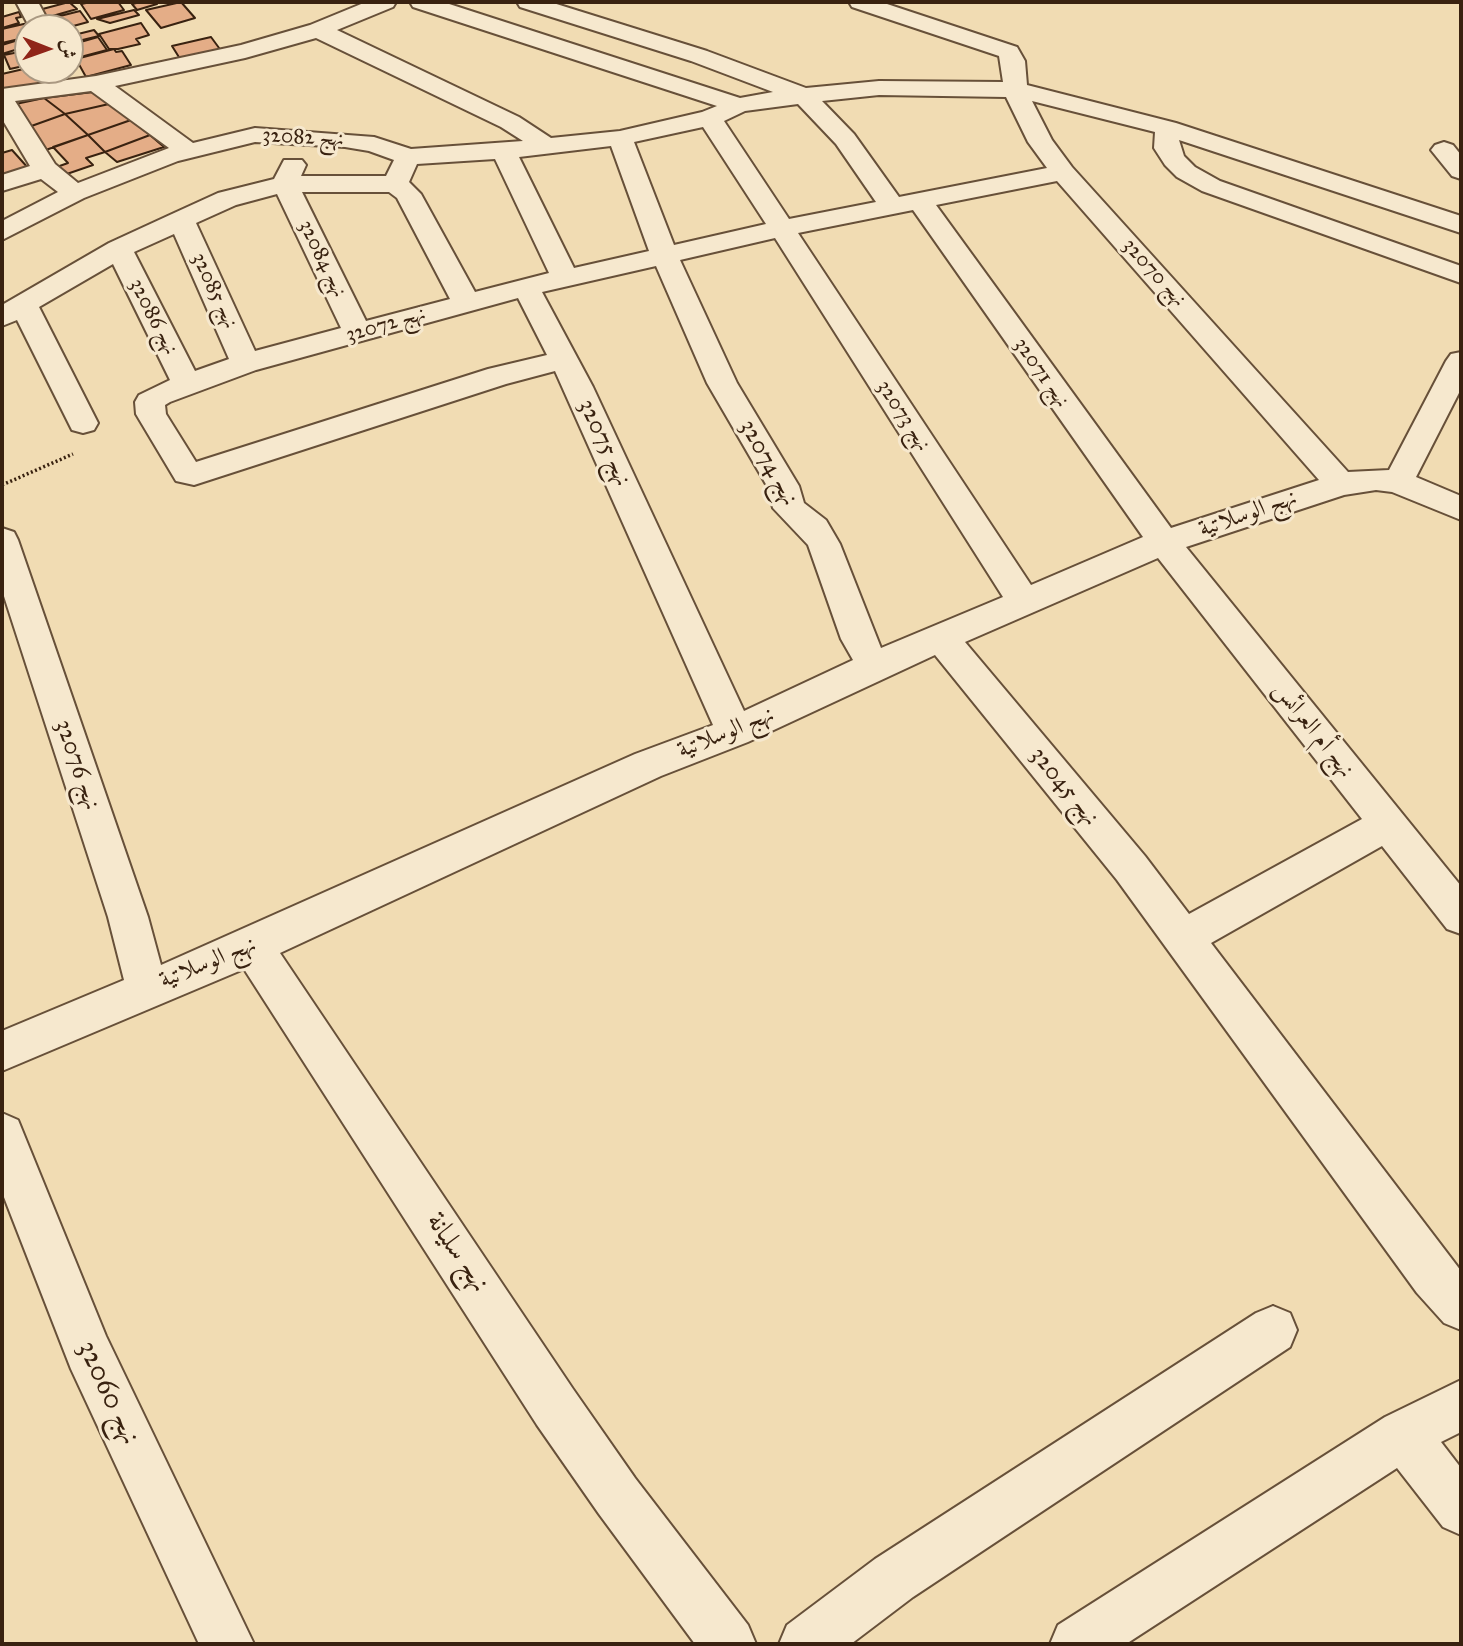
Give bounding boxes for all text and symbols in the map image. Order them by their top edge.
north arrow [14,14,84,84]
text: ش [57,40,80,59]
street label: نهج 32082 [262,123,344,153]
street label: نهج 32084 [292,216,352,302]
street label: نهج 32070 [1117,234,1191,312]
street label: نهج 32085 [185,249,243,333]
street label: نهج 32086 [123,275,183,359]
street label: نهج 32072 [343,302,429,348]
street label: نهج 32071 [1008,333,1074,413]
street label: نهج 32073 [871,376,935,456]
street label: نهج 32075 [571,395,637,491]
street label: نهج 32074 [733,415,803,511]
street label: نهج الوسلاتية [1195,484,1301,544]
street label: نهج أم العرائس [1266,676,1360,784]
street label: نهج الوسلاتية [673,701,779,765]
street label: نهج 32076 [48,716,106,814]
street label: نهج 32045 [1023,742,1105,832]
street label: نهج الوسلاتية [155,931,261,995]
street label: نهج سليانة [418,1207,496,1299]
street label: نهج 32060 [69,1336,147,1450]

